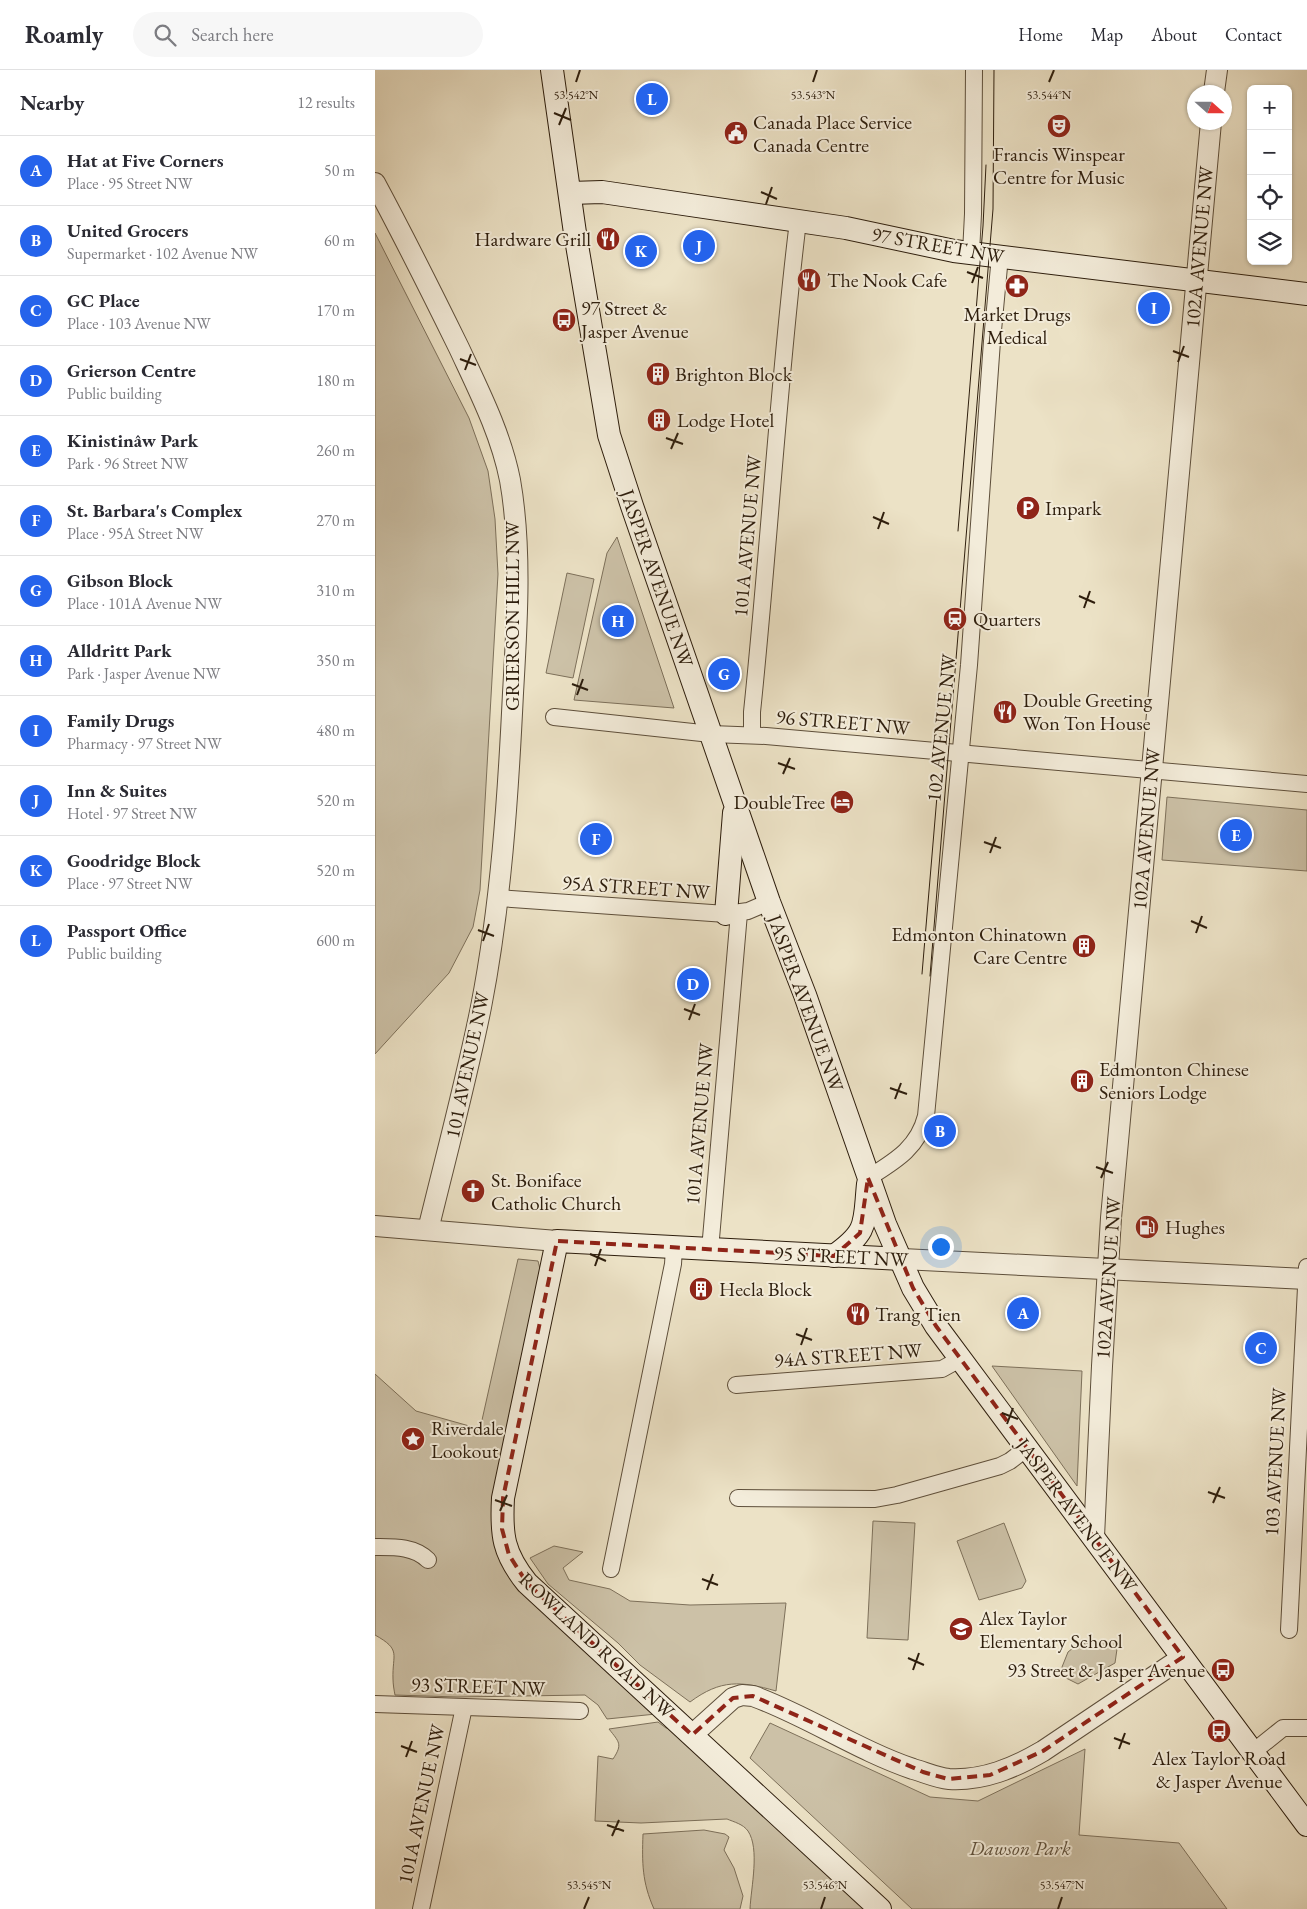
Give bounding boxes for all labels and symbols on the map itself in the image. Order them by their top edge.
pin: L [636,80,668,118]
north arrow [1187,85,1232,130]
text: 53.542°N [554,87,599,103]
text: 53.543°N [791,87,836,103]
text: 53.544°N [1027,87,1072,103]
place label: Canada Place Service Canada Centre [753,109,912,158]
theatre icon: Francis Winspear Centre for Music [1046,113,1072,139]
public building icon: Canada Place Service Canada Centre [723,120,749,146]
place label: Francis Winspear Centre for Music [993,141,1125,190]
street label: 102A AVENUE NW [1179,164,1219,329]
street label: 97 STREET NW [870,221,1007,270]
place label: Hardware Grill [474,226,591,252]
restaurant icon: Hardware Grill [595,226,621,252]
pin: J [683,227,715,265]
pin: K [625,232,657,270]
restaurant icon: The Nook Cafe [796,267,822,293]
place label: The Nook Cafe [827,267,947,293]
pharmacy icon: Market Drugs Medical [1004,273,1030,299]
pin: I [1138,289,1170,327]
place label: 97 Street & Jasper Avenue [579,295,689,344]
place label: Market Drugs Medical [963,301,1071,350]
bus stop icon: 97 Street & Jasper Avenue [551,307,577,333]
building icon: Brighton Block [645,361,671,387]
place label: Brighton Block [675,361,793,387]
building icon: Lodge Hotel [646,407,672,433]
place label: Lodge Hotel [677,407,774,433]
street label: 101A AVENUE NW [727,453,767,618]
street label: JASPER AVENUE NW [614,484,700,671]
parking icon: Impark [1015,495,1041,521]
place label: Impark [1045,495,1102,521]
street label: GRIERSON HILL NW [499,520,525,711]
pin: H [602,602,634,640]
station icon: Quarters [942,606,968,632]
place label: Quarters [973,606,1041,632]
street label: 102 AVENUE NW [920,652,962,803]
pin: G [708,655,740,693]
place label: Double Greeting Won Ton House [1023,687,1153,736]
restaurant icon: Double Greeting Won Ton House [992,699,1018,725]
street label: 96 STREET NW [775,703,912,741]
street label: 102A AVENUE NW [1126,746,1166,911]
place label: DoubleTree [733,789,825,815]
hotel icon: DoubleTree [829,789,855,815]
pin: E [1220,816,1252,854]
pin: F [580,820,612,858]
street label: 95A STREET NW [561,869,711,905]
street label: JASPER AVENUE NW [761,909,850,1096]
place label: Edmonton Chinatown Care Centre [891,921,1067,970]
building icon: Edmonton Chinatown Care Centre [1071,933,1097,959]
pin: D [677,965,709,1003]
street label: 101 AVENUE NW [439,989,495,1140]
street label: 101A AVENUE NW [679,1041,719,1206]
place label: Edmonton Chinese Seniors Lodge [1099,1056,1249,1105]
building icon: Edmonton Chinese Seniors Lodge [1069,1068,1095,1094]
pin: B [924,1112,956,1150]
place label: St. Boniface Catholic Church [491,1167,621,1216]
church icon: St. Boniface Catholic Church [460,1178,486,1204]
street label: 102A AVENUE NW [1089,1195,1127,1360]
fuel station icon: Hughes [1134,1214,1160,1240]
place label: Hughes [1165,1214,1225,1240]
your location [928,1234,954,1260]
street label: 95 STREET NW [773,1240,909,1273]
building icon: Hecla Block [688,1276,714,1302]
place label: Hecla Block [719,1276,812,1302]
pin: A [1007,1294,1039,1332]
restaurant icon: Trang Tien [845,1301,871,1327]
place label: Trang Tien [875,1301,961,1327]
pin: C [1245,1329,1277,1367]
street label: 94A STREET NW [773,1337,923,1373]
street label: 103 AVENUE NW [1258,1386,1292,1537]
place label: Riverdale Lookout [431,1415,504,1464]
place icon: Riverdale Lookout [400,1426,426,1452]
street label: JASPER AVENUE NW [1009,1431,1144,1598]
street label: ROWLAND ROAD NW [514,1566,681,1724]
place label: Alex Taylor Elementary School [978,1605,1123,1654]
school or university icon: Alex Taylor Elementary School [948,1616,974,1642]
place label: 93 Street & Jasper Avenue [1007,1657,1205,1683]
bus stop icon: 93 Street & Jasper Avenue [1210,1657,1236,1683]
street label: 93 STREET NW [410,1671,546,1701]
bus stop icon: Alex Taylor Road & Jasper Avenue [1206,1718,1232,1744]
street label: 101A AVENUE NW [391,1721,451,1886]
place label: Alex Taylor Road & Jasper Avenue [1151,1745,1287,1794]
park label: Dawson Park [968,1835,1071,1861]
text: 53.545°N [567,1877,612,1893]
text: 53.546°N [803,1877,848,1893]
text: 53.547°N [1040,1877,1085,1893]

